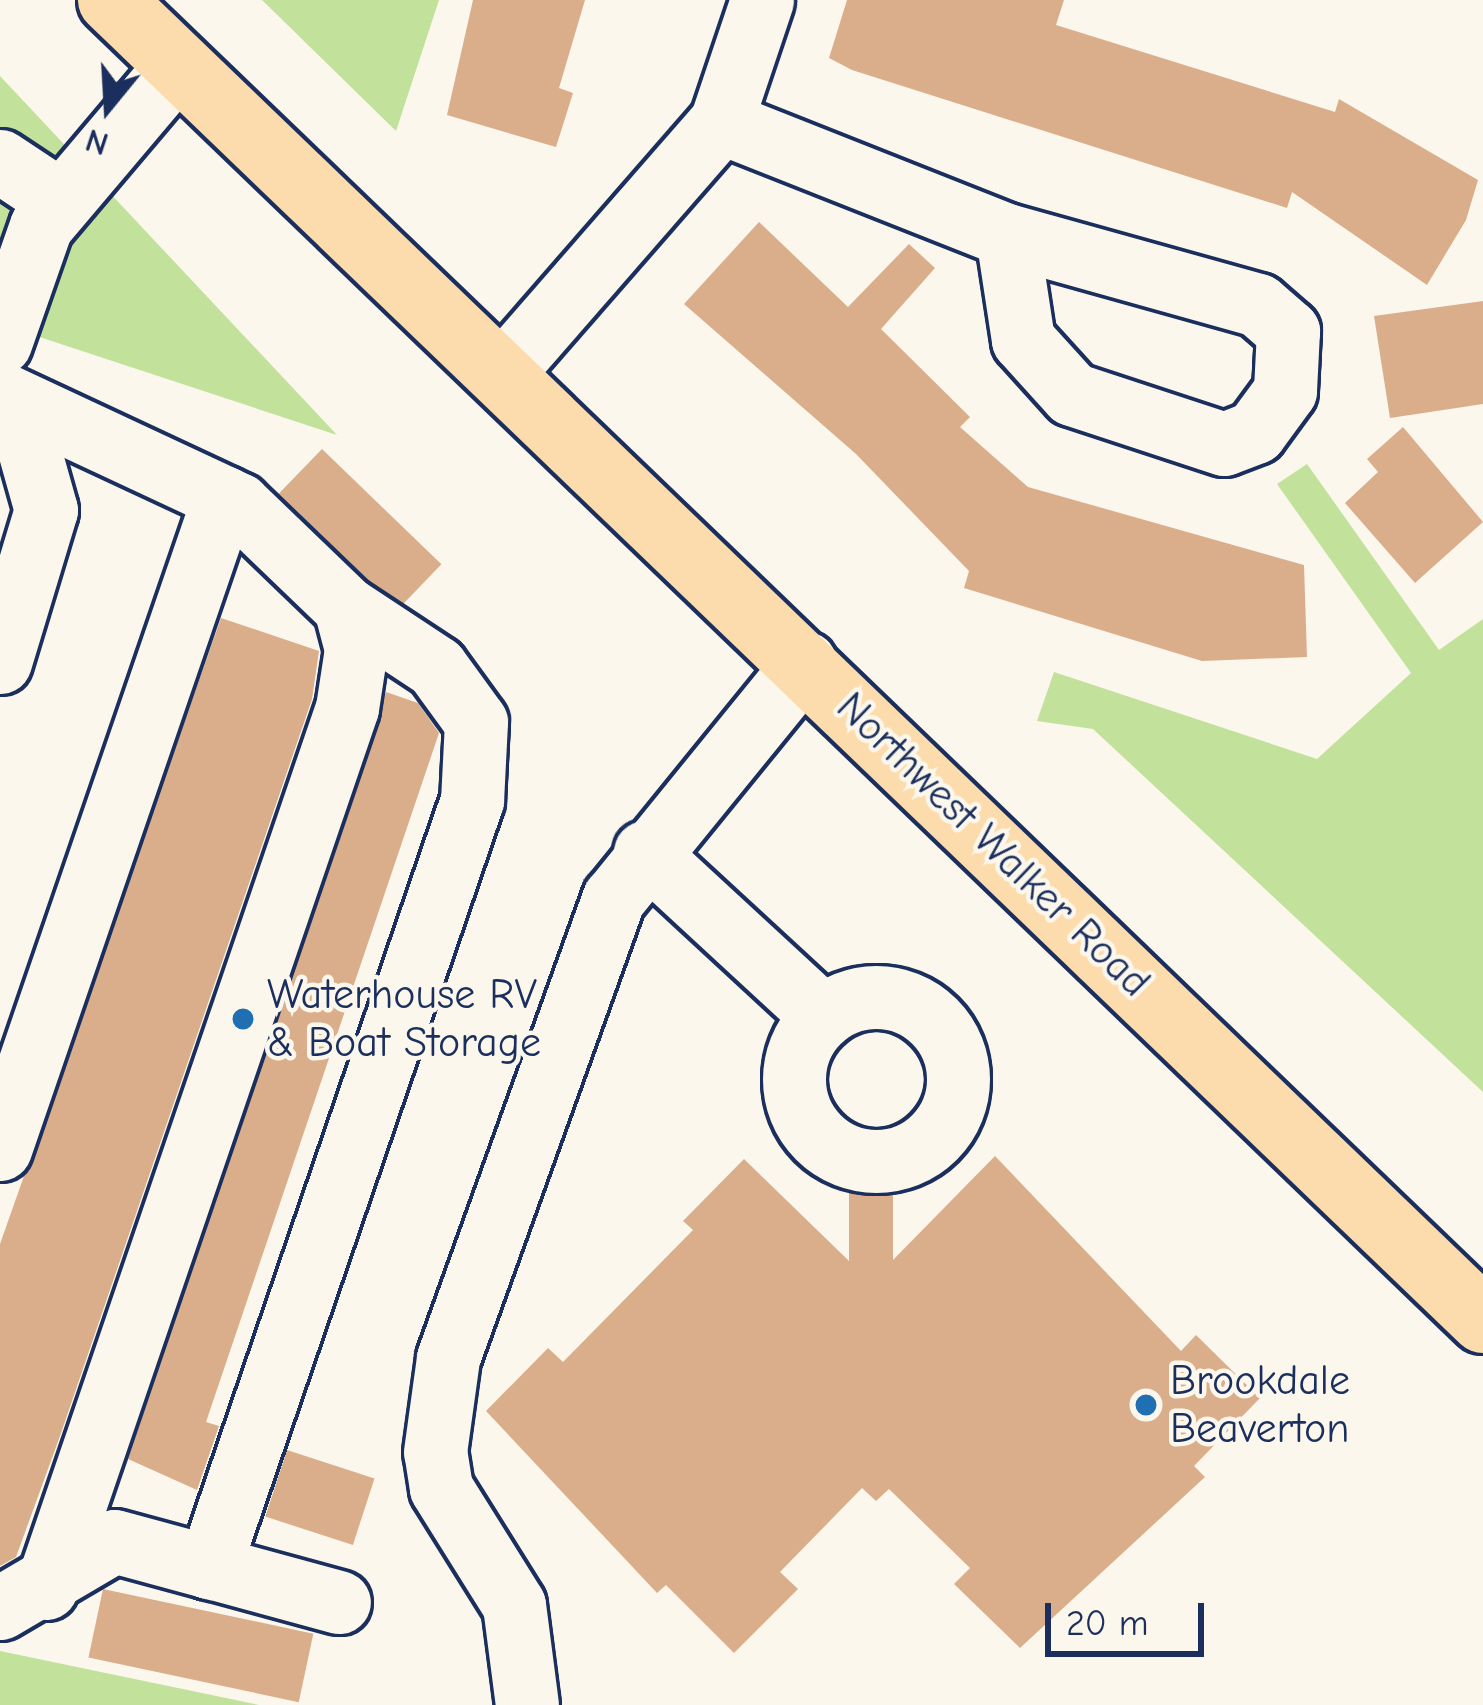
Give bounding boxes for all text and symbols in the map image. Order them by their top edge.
north arrow [48,48,168,168]
text: N [81,121,113,164]
street label: Northwest Walker Road [826,682,1160,1008]
place label: Waterhouse RV & Boat Storage [267,970,541,1068]
marker: Waterhouse RV & Boat Storage [230,1006,256,1032]
place label: Brookdale Beaverton [1170,1356,1350,1454]
marker: Brookdale Beaverton [1133,1392,1159,1418]
scale bar [1051,1579,1210,1653]
text: 20 m [1066,1603,1149,1644]

